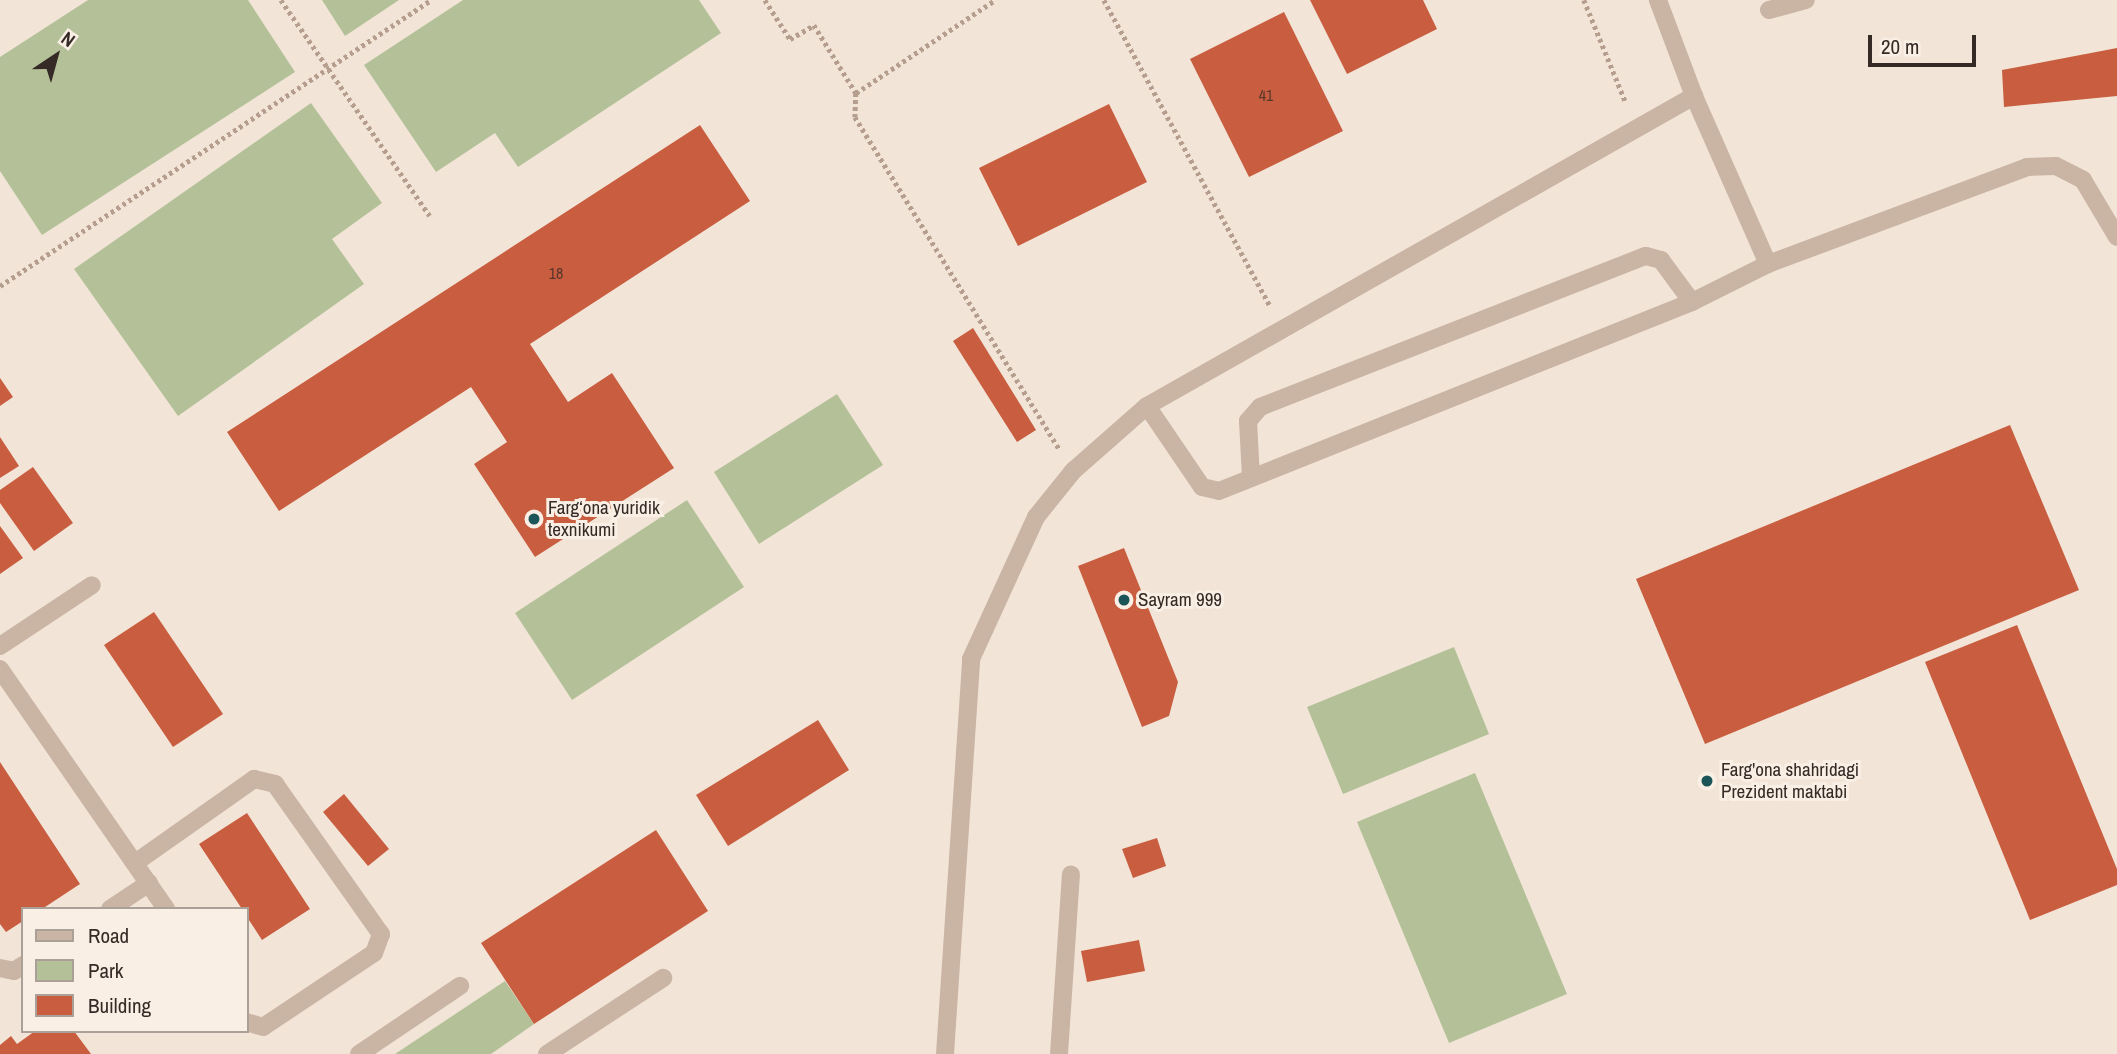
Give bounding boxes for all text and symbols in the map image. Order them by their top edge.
north arrow [21,21,91,91]
scale bar [1872,21,1980,65]
text: N [56,25,81,53]
text: 20 m [1881,32,1919,61]
house number: 41 [1259,85,1273,105]
house number: 18 [549,263,563,283]
place label: Farg‘ona yuridik texnikumi [548,497,660,541]
marker: Farg‘ona yuridik texnikumi [526,511,542,527]
place label: Sayram 999 [1138,589,1222,611]
marker: Sayram 999 [1116,592,1132,608]
place label: Farg'ona shahridagi Prezident maktabi [1721,759,1859,803]
marker: Farg'ona shahridagi Prezident maktabi [1699,773,1715,789]
legend [21,907,248,1033]
text: Road [88,921,129,950]
text: Park [88,956,123,985]
text: Building [88,991,151,1020]

